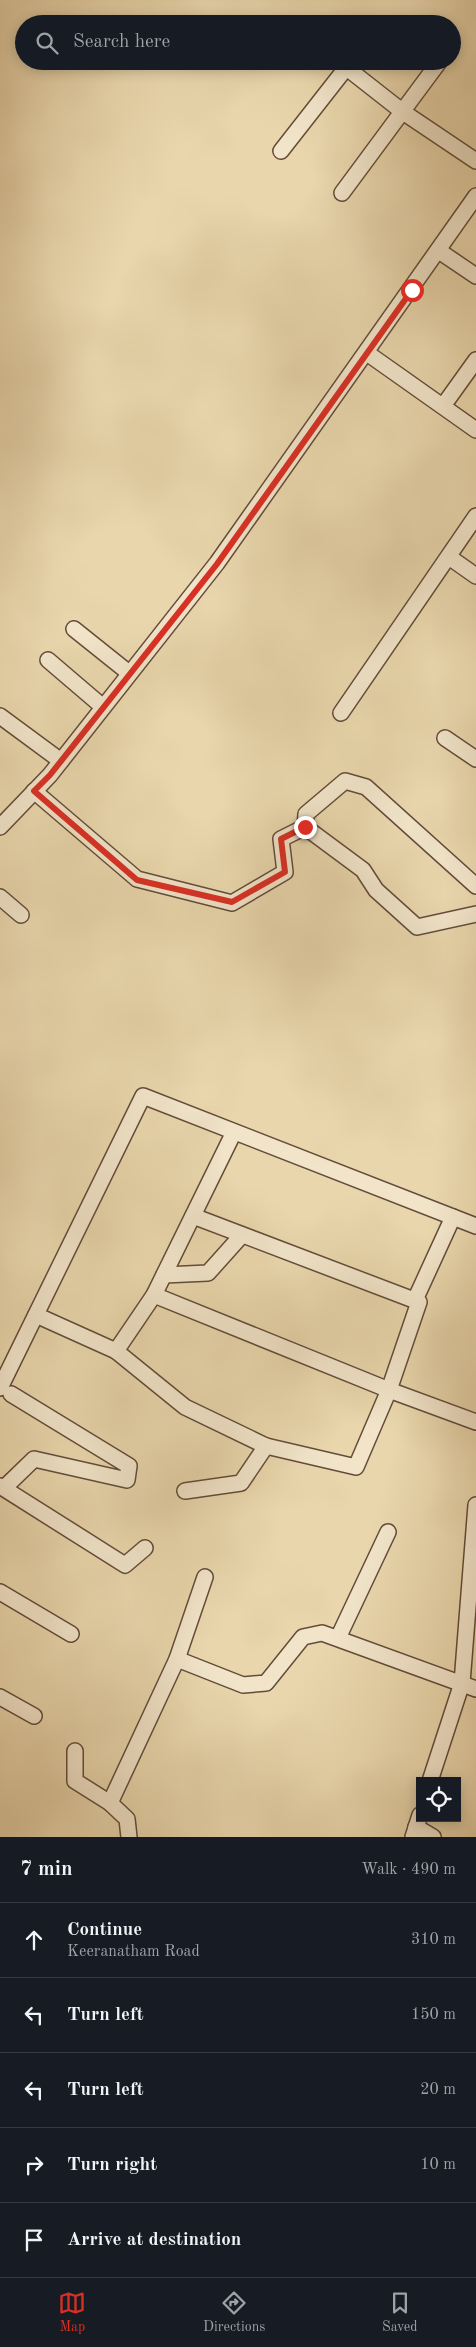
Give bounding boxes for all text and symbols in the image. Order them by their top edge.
search box [15,15,461,70]
icon: search [33,29,61,57]
text: Search here [73,33,170,52]
route start [401,279,424,302]
route end [294,816,317,839]
map controls [416,1777,461,1822]
button: locate [416,1777,461,1822]
text: 7 min [20,1859,73,1880]
text: Walk · 490 m [361,1862,456,1878]
text: Continue [67,1921,142,1940]
icon: ahead [20,1926,48,1954]
text: 310 m [411,1932,456,1948]
text: Keeranatham Road [67,1944,200,1960]
icon: left [20,2001,48,2029]
text: Turn left [67,2006,144,2025]
text: 150 m [411,2007,456,2023]
icon: left [20,2076,48,2104]
text: Turn left [67,2081,144,2100]
text: 20 m [420,2082,456,2098]
icon: right [20,2151,48,2179]
text: Turn right [67,2156,157,2175]
text: 10 m [420,2157,456,2173]
icon: arrive [20,2226,48,2254]
text: Arrive at destination [67,2231,241,2250]
tab: Map [58,2289,86,2336]
tab: Directions [203,2289,265,2336]
tab: Saved [382,2289,418,2336]

